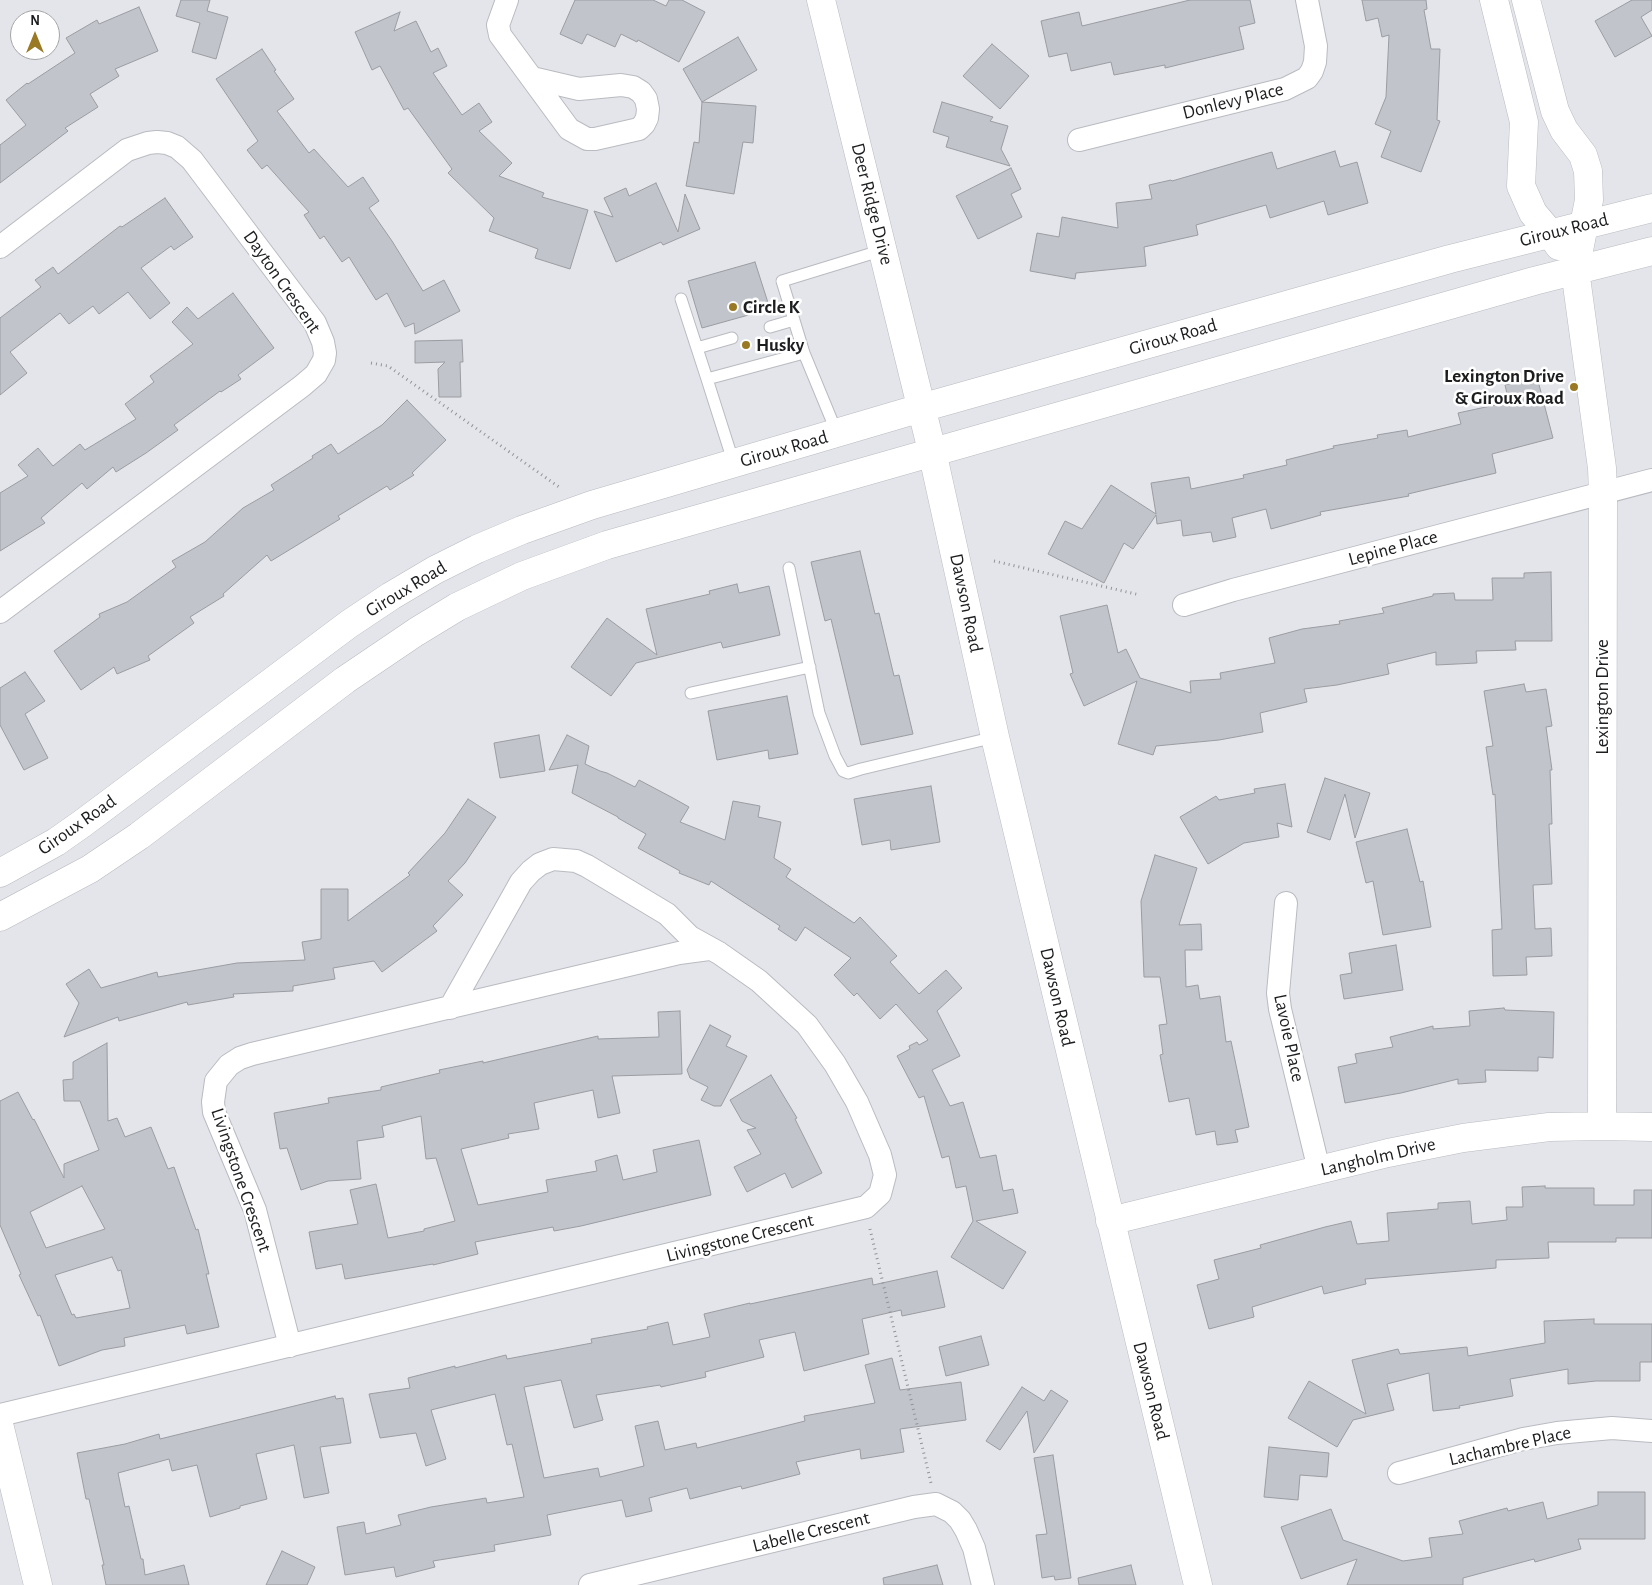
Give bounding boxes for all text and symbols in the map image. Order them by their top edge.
north arrow [10,10,60,60]
text: N [30,14,40,28]
street label: Donlevy Place [1180,77,1286,125]
street label: Deer Ridge Drive [846,141,898,267]
street label: Giroux Road [1517,208,1611,252]
street label: Dayton Crescent [238,226,326,338]
place label: Circle K [743,296,800,318]
marker: Circle K [727,301,739,313]
street label: Giroux Road [1126,314,1220,360]
place label: Husky [756,334,804,356]
marker: Husky [740,339,752,351]
place label: Lexington Drive & Giroux Road [1444,365,1564,409]
marker: Lexington Drive & Giroux Road [1568,381,1580,393]
street label: Giroux Road [737,426,831,472]
street label: Lepine Place [1346,525,1440,571]
street label: Dawson Road [944,551,988,655]
street label: Giroux Road [361,556,451,622]
street label: Lexington Drive [1591,639,1613,755]
street label: Giroux Road [33,790,121,860]
street label: Dawson Road [1035,945,1079,1049]
street label: Lavoie Place [1269,992,1309,1084]
street label: Livingstone Crescent [206,1105,276,1255]
street label: Langholm Drive [1318,1133,1438,1181]
street label: Livingstone Crescent [664,1209,816,1267]
street label: Dawson Road [1128,1339,1174,1443]
street label: Lachambre Place [1447,1421,1573,1471]
street label: Labelle Crescent [750,1506,872,1558]

